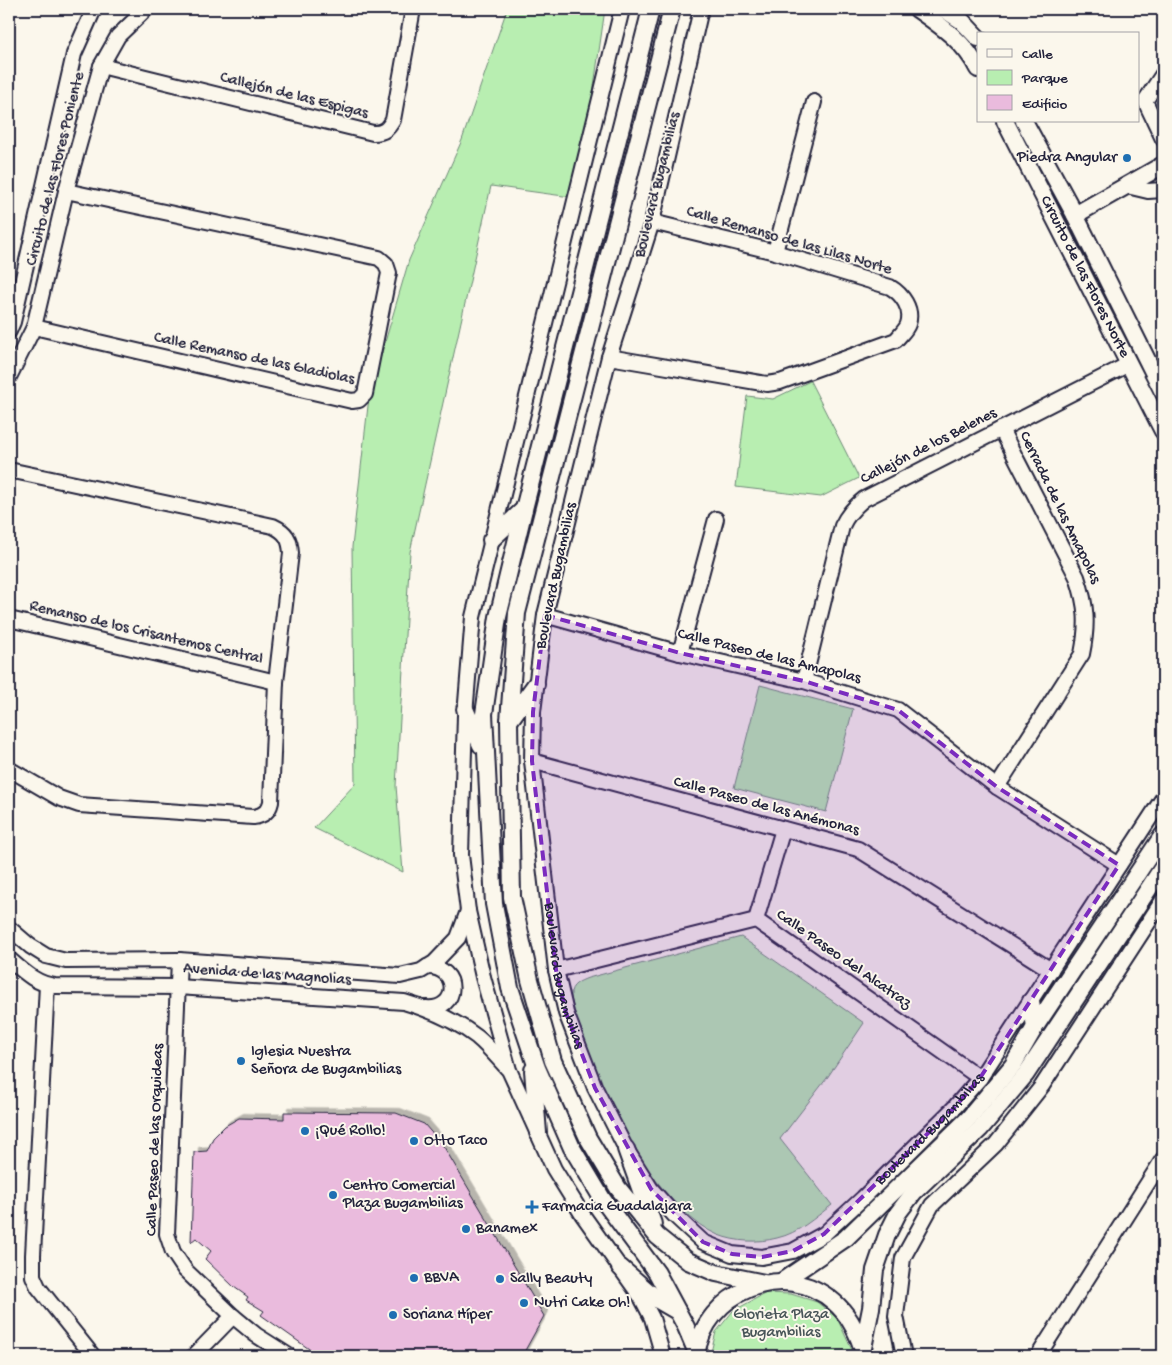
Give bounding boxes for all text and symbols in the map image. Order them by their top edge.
legend [977,32,1140,122]
text: Calle [1022,46,1053,64]
street label: Callejón de las Espigas [218,68,371,124]
street label: Circuito de las Flores Poniente [23,70,89,268]
text: Parque [1021,70,1068,88]
text: Edificio [1022,96,1068,114]
street label: Boulevard Bugambilias [630,109,686,261]
place label: Piedra Angular [1016,149,1118,168]
marker: Piedra Angular [1121,152,1133,164]
street label: Circuito de las Flores Norte [1035,193,1134,362]
street label: Calle Remanso de las Lilas Norte [684,202,895,280]
street label: Calle Remanso de las Gladiolas [152,328,357,390]
street label: Callejón de los Belenes [858,404,1001,490]
street label: Cerrada de las Amapolas [1014,429,1105,588]
street label: Boulevard Bugambilias [532,500,582,652]
street label: Remanso de los Crisantemos Central [28,597,264,669]
street label: Calle Paseo de las Amapolas [675,625,864,689]
street label: Calle Paseo de las Anémonas [671,773,862,841]
street label: Boulevard Bugambilias [539,900,589,1052]
street label: Calle Paseo del Alcatraz [772,906,915,1014]
street label: Avenida de las Magnolias [182,960,353,990]
street label: Calle Paseo de las Orquideas [143,1042,169,1236]
place label: Iglesia Nuestra Señora de Bugambilias [251,1043,402,1080]
marker: Iglesia Nuestra Señora de Bugambilias [235,1055,247,1067]
street label: Boulevard Bugambilias [871,1069,990,1191]
place label: ¡Qué Rollo! [315,1122,385,1141]
marker: ¡Qué Rollo! [299,1125,311,1137]
place label: Otto Taco [424,1132,488,1151]
marker: Otto Taco [408,1135,420,1147]
place label: Centro Comercial Plaza Bugambilias [342,1177,464,1214]
marker: Centro Comercial Plaza Bugambilias [327,1189,339,1201]
place label: Farmacia Guadalajara [541,1198,693,1217]
marker: Farmacia Guadalajara [526,1201,538,1213]
place label: Banamex [475,1220,538,1239]
marker: Banamex [460,1223,472,1235]
place label: BBVA [423,1269,460,1288]
place label: Sally Beauty [510,1270,592,1289]
marker: BBVA [408,1272,420,1284]
marker: Sally Beauty [494,1273,506,1285]
place label: Nutri Cake Oh! [534,1294,630,1313]
marker: Nutri Cake Oh! [518,1297,530,1309]
place label: Soriana Híper [403,1306,493,1325]
park label: Glorieta Plaza Bugambilias [733,1306,830,1343]
marker: Soriana Híper [387,1309,399,1321]

